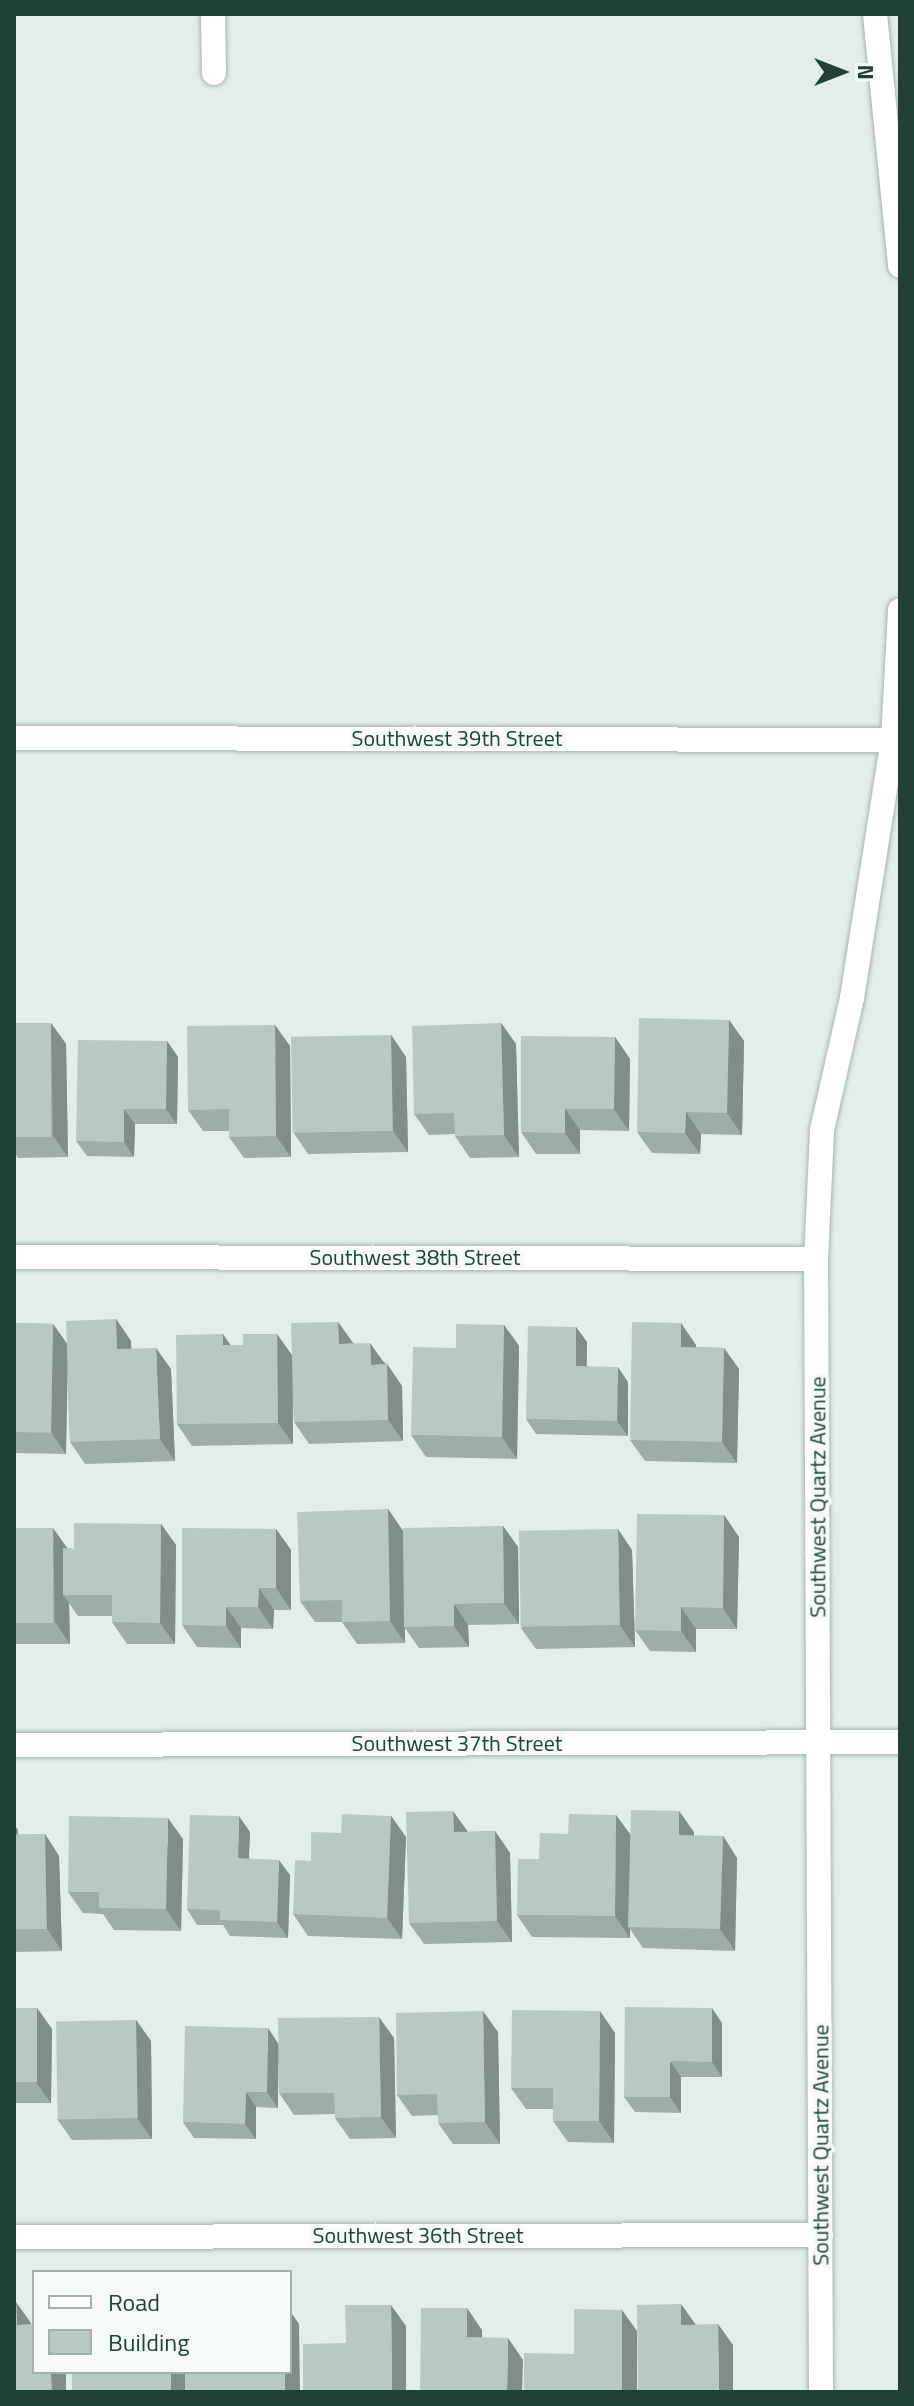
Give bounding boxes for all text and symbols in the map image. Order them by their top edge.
north arrow [802,32,882,112]
text: N [849,64,883,80]
street label: Southwest 39th Street [352,726,562,752]
street label: Southwest 38th Street [310,1245,520,1271]
street label: Southwest Quartz Avenue [805,1376,831,1618]
street label: Southwest 37th Street [352,1731,562,1757]
street label: Southwest Quartz Avenue [808,2024,834,2266]
street label: Southwest 36th Street [313,2223,523,2249]
legend [32,2270,292,2374]
text: Road [108,2284,160,2320]
text: Building [108,2324,190,2360]

